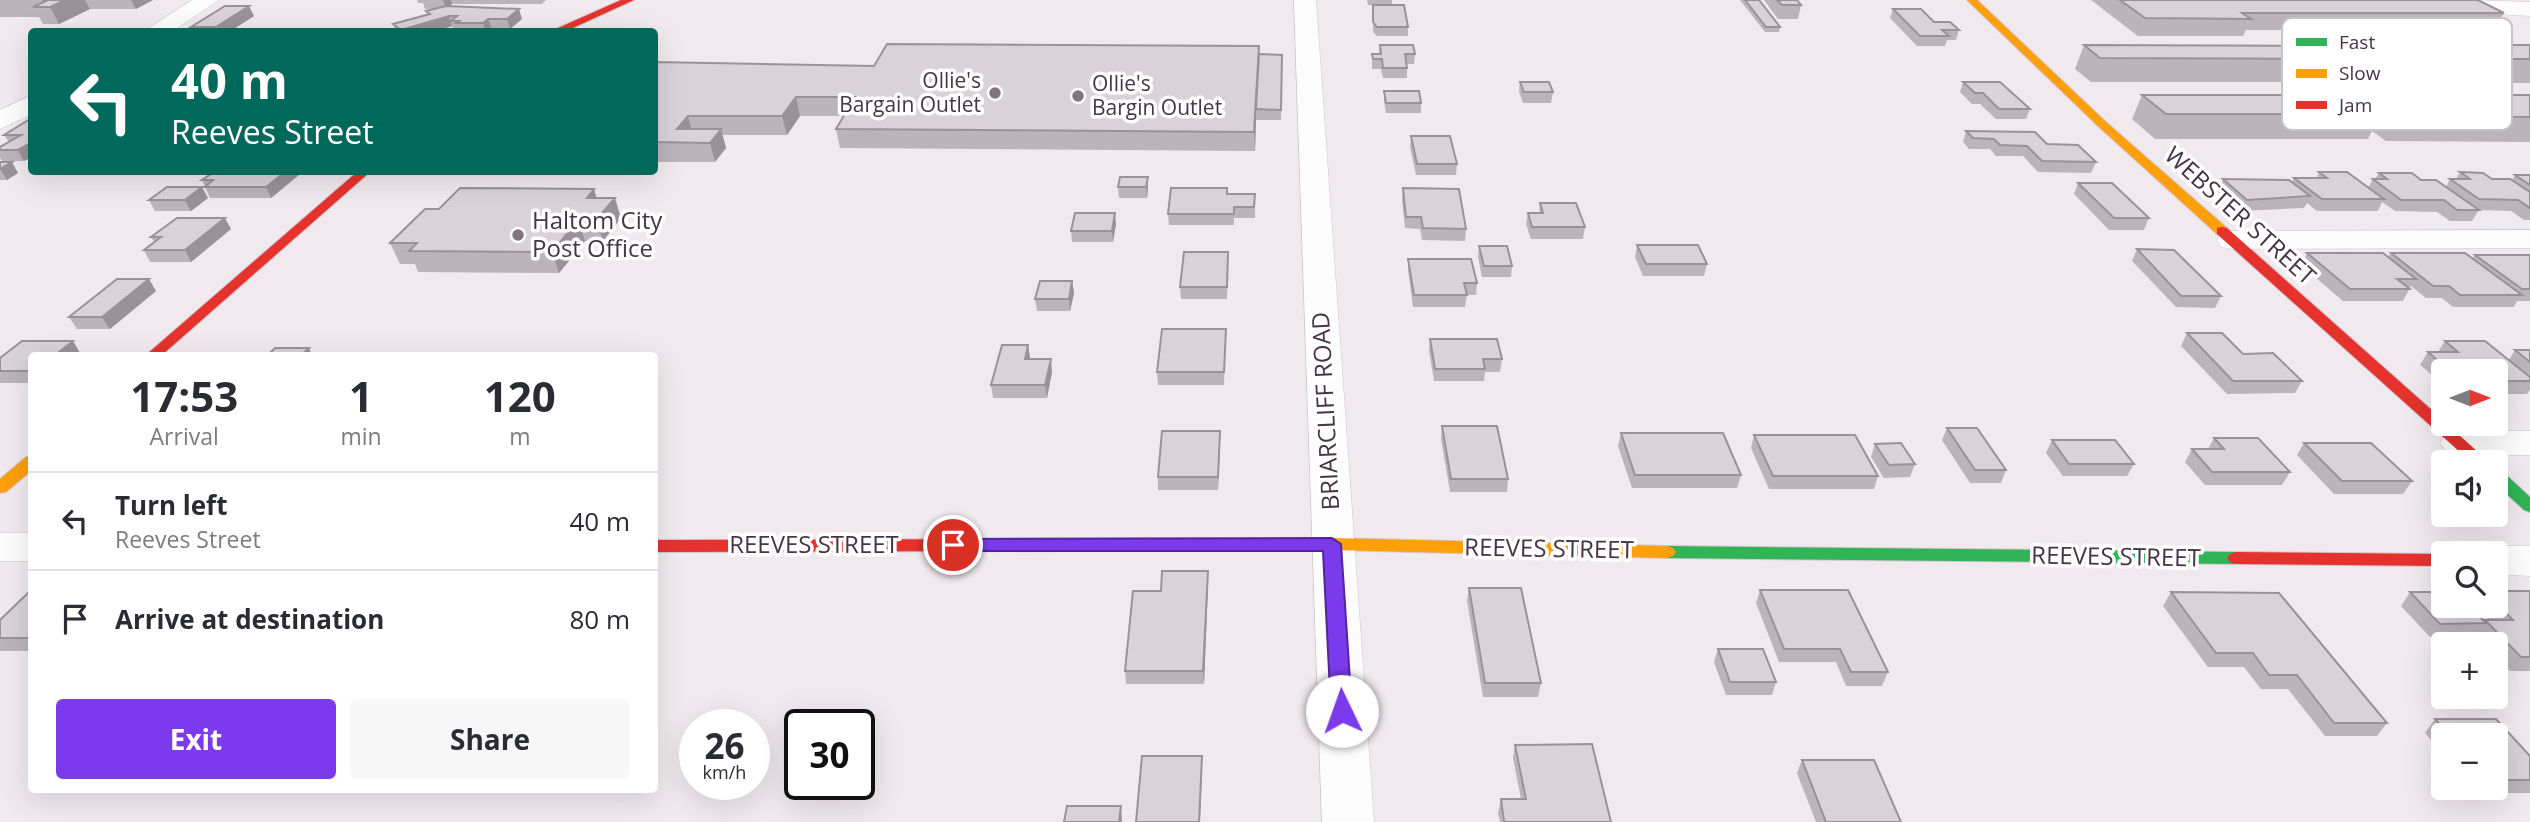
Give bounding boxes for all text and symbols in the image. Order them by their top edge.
legend [2282,18,2512,130]
text: Fast [2339,29,2375,55]
text: 40 m [171,47,288,113]
icon: left [56,56,147,147]
text: Slow [2339,60,2381,86]
place label: Ollie's Bargain Outlet [839,66,981,118]
place label: Ollie's Bargin Outlet [1092,69,1222,121]
marker: Ollie's Bargain Outlet [987,85,1003,101]
marker: Ollie's Bargin Outlet [1070,88,1086,104]
text: Jam [2337,92,2372,118]
text: Reeves Street [171,110,374,153]
street label: WEBSTER STREET [2158,138,2324,292]
place label: Haltom City Post Office [532,203,663,264]
marker: Haltom City Post Office [510,227,526,243]
street label: BRIARCLIFF ROAD [1303,311,1346,511]
north arrow [2431,359,2508,436]
map controls [2431,359,2508,800]
text: 17:53 [130,367,238,424]
text: 1 [349,367,373,424]
text: 120 [484,367,556,424]
text: Arrival [150,420,219,452]
text: min [340,420,382,452]
text: m [509,420,530,452]
button: sound [2431,450,2508,527]
text: Turn left [115,487,227,523]
icon: left [56,502,94,540]
text: 40 m [569,503,630,539]
pin [923,515,983,575]
text: Reeves Street [115,523,261,555]
icon: arrive [934,526,972,564]
street label: REEVES STREET [729,527,899,560]
street label: REEVES STREET [1464,530,1634,565]
street label: REEVES STREET [2031,538,2201,573]
button: search [2431,541,2508,618]
icon: arrive [56,600,94,638]
text: Arrive at destination [115,601,384,637]
text: 80 m [569,601,630,637]
button: + [2431,632,2508,709]
position arrow [1305,674,1379,748]
button: Exit [56,699,336,779]
button: Share [350,699,630,779]
speed limit sign: 30 [784,709,875,800]
text: 26 [704,722,745,769]
button: − [2431,723,2508,800]
text: km/h [703,760,746,784]

